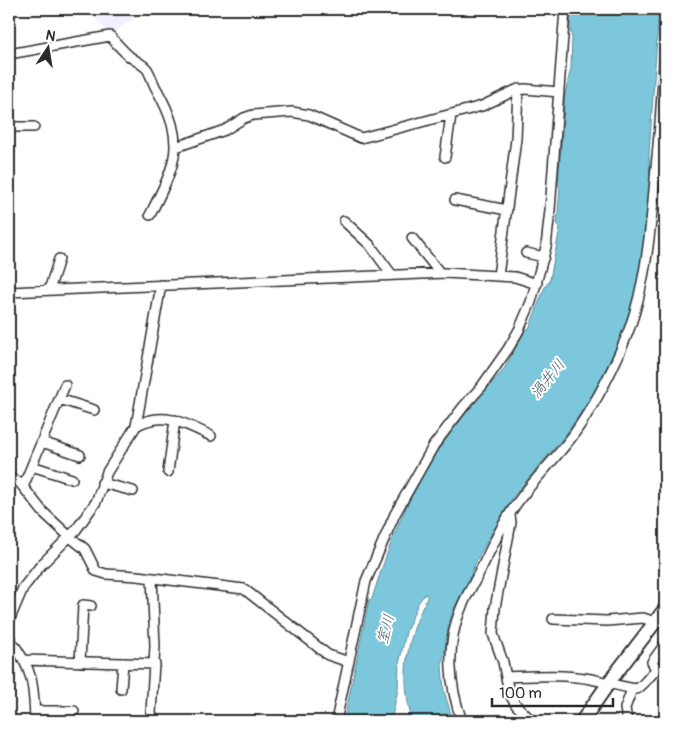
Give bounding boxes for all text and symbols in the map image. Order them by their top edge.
north arrow [22,22,72,72]
text: N [44,26,57,45]
water label: 渦井川 [526,356,570,402]
water label: 室川 [373,612,399,646]
scale bar [492,675,613,707]
text: 100 m [499,684,542,703]

